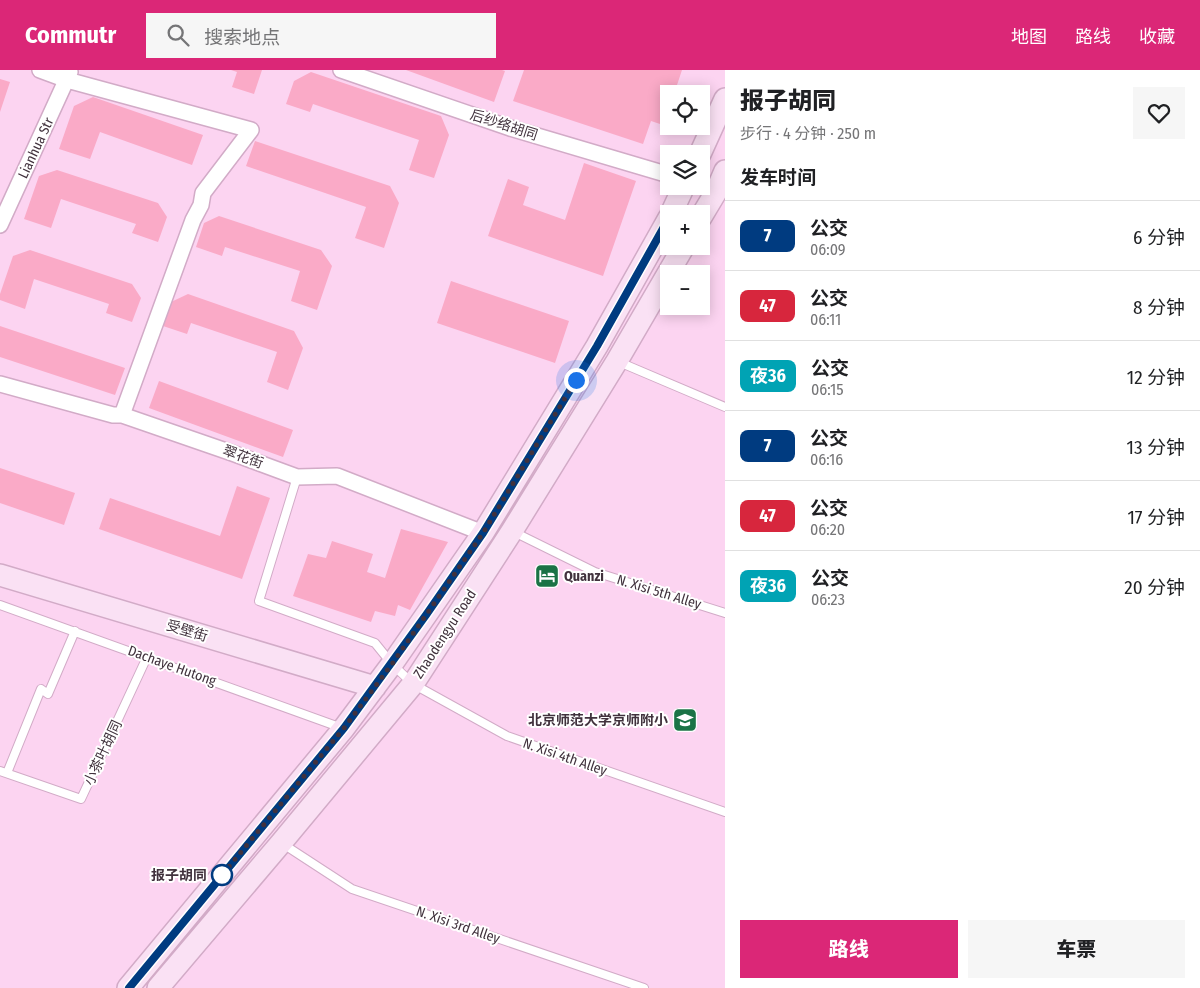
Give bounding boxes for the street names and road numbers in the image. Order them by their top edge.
street label: 后纱络胡同 [468,106,540,144]
street label: Lianhua Str [15,115,58,181]
street label: 翠花街 [220,442,266,472]
street label: N. Xisi 5th Alley [615,571,704,613]
street label: Zhaodengyu Road [410,586,480,682]
street label: 受壁街 [164,617,210,645]
street label: Dachaye Hutong [126,642,219,690]
street label: 小茶叶胡同 [81,718,125,788]
street label: N. Xisi 4th Alley [521,735,610,780]
street label: N. Xisi 3rd Alley [414,903,503,947]

